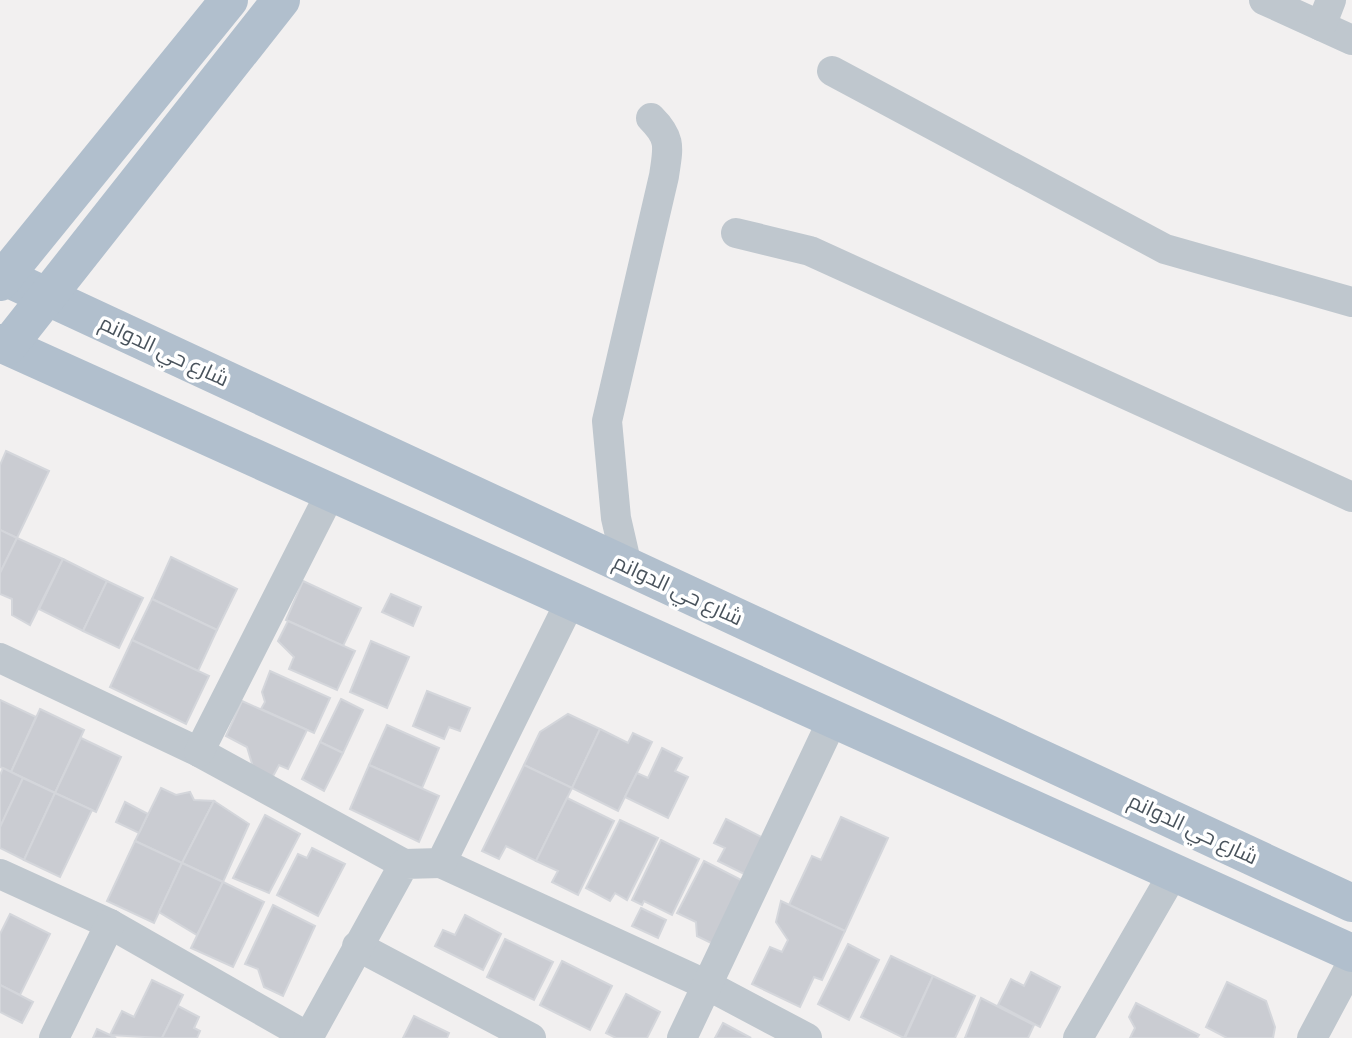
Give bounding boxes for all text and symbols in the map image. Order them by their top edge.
street label: شارع حي الدوانم [94,311,232,395]
street label: شارع حي الدوانم [608,550,746,634]
street label: شارع حي الدوانم [1123,789,1261,873]

